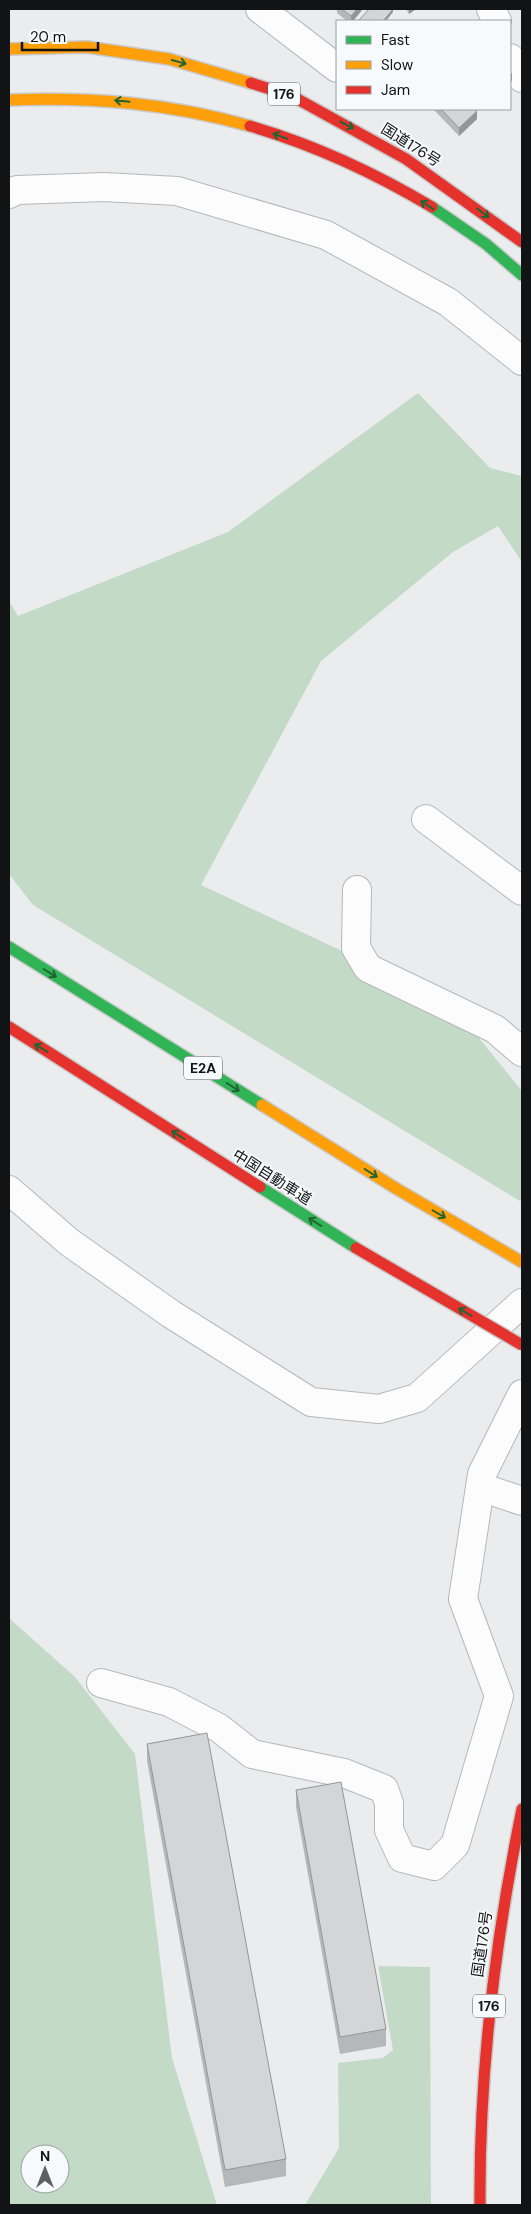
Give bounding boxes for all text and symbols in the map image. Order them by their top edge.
scale bar [22,20,99,52]
legend [336,20,511,110]
text: 20 m [30,27,66,47]
text: Fast [381,30,410,50]
text: Slow [381,55,414,75]
one-way arrow [170,57,186,67]
text: Jam [381,80,410,100]
road number: 176 [268,82,300,106]
one-way arrow [114,96,130,106]
street label: 国道176号 [377,119,445,171]
one-way arrow [339,121,354,130]
one-way arrow [273,131,288,140]
one-way arrow [420,199,434,210]
one-way arrow [476,208,490,218]
one-way arrow [43,968,57,978]
one-way arrow [34,1042,48,1053]
road number: E2A [184,1056,222,1080]
one-way arrow [225,1082,239,1092]
one-way arrow [171,1129,185,1140]
street label: 中国自動車道 [229,1145,315,1209]
one-way arrow [363,1168,377,1178]
one-way arrow [432,1209,446,1219]
one-way arrow [309,1217,323,1227]
one-way arrow [458,1306,472,1316]
street label: 国道176号 [467,1910,497,1978]
road number: 176 [473,1994,505,2018]
north arrow [20,2144,70,2194]
text: N [40,2147,50,2165]

